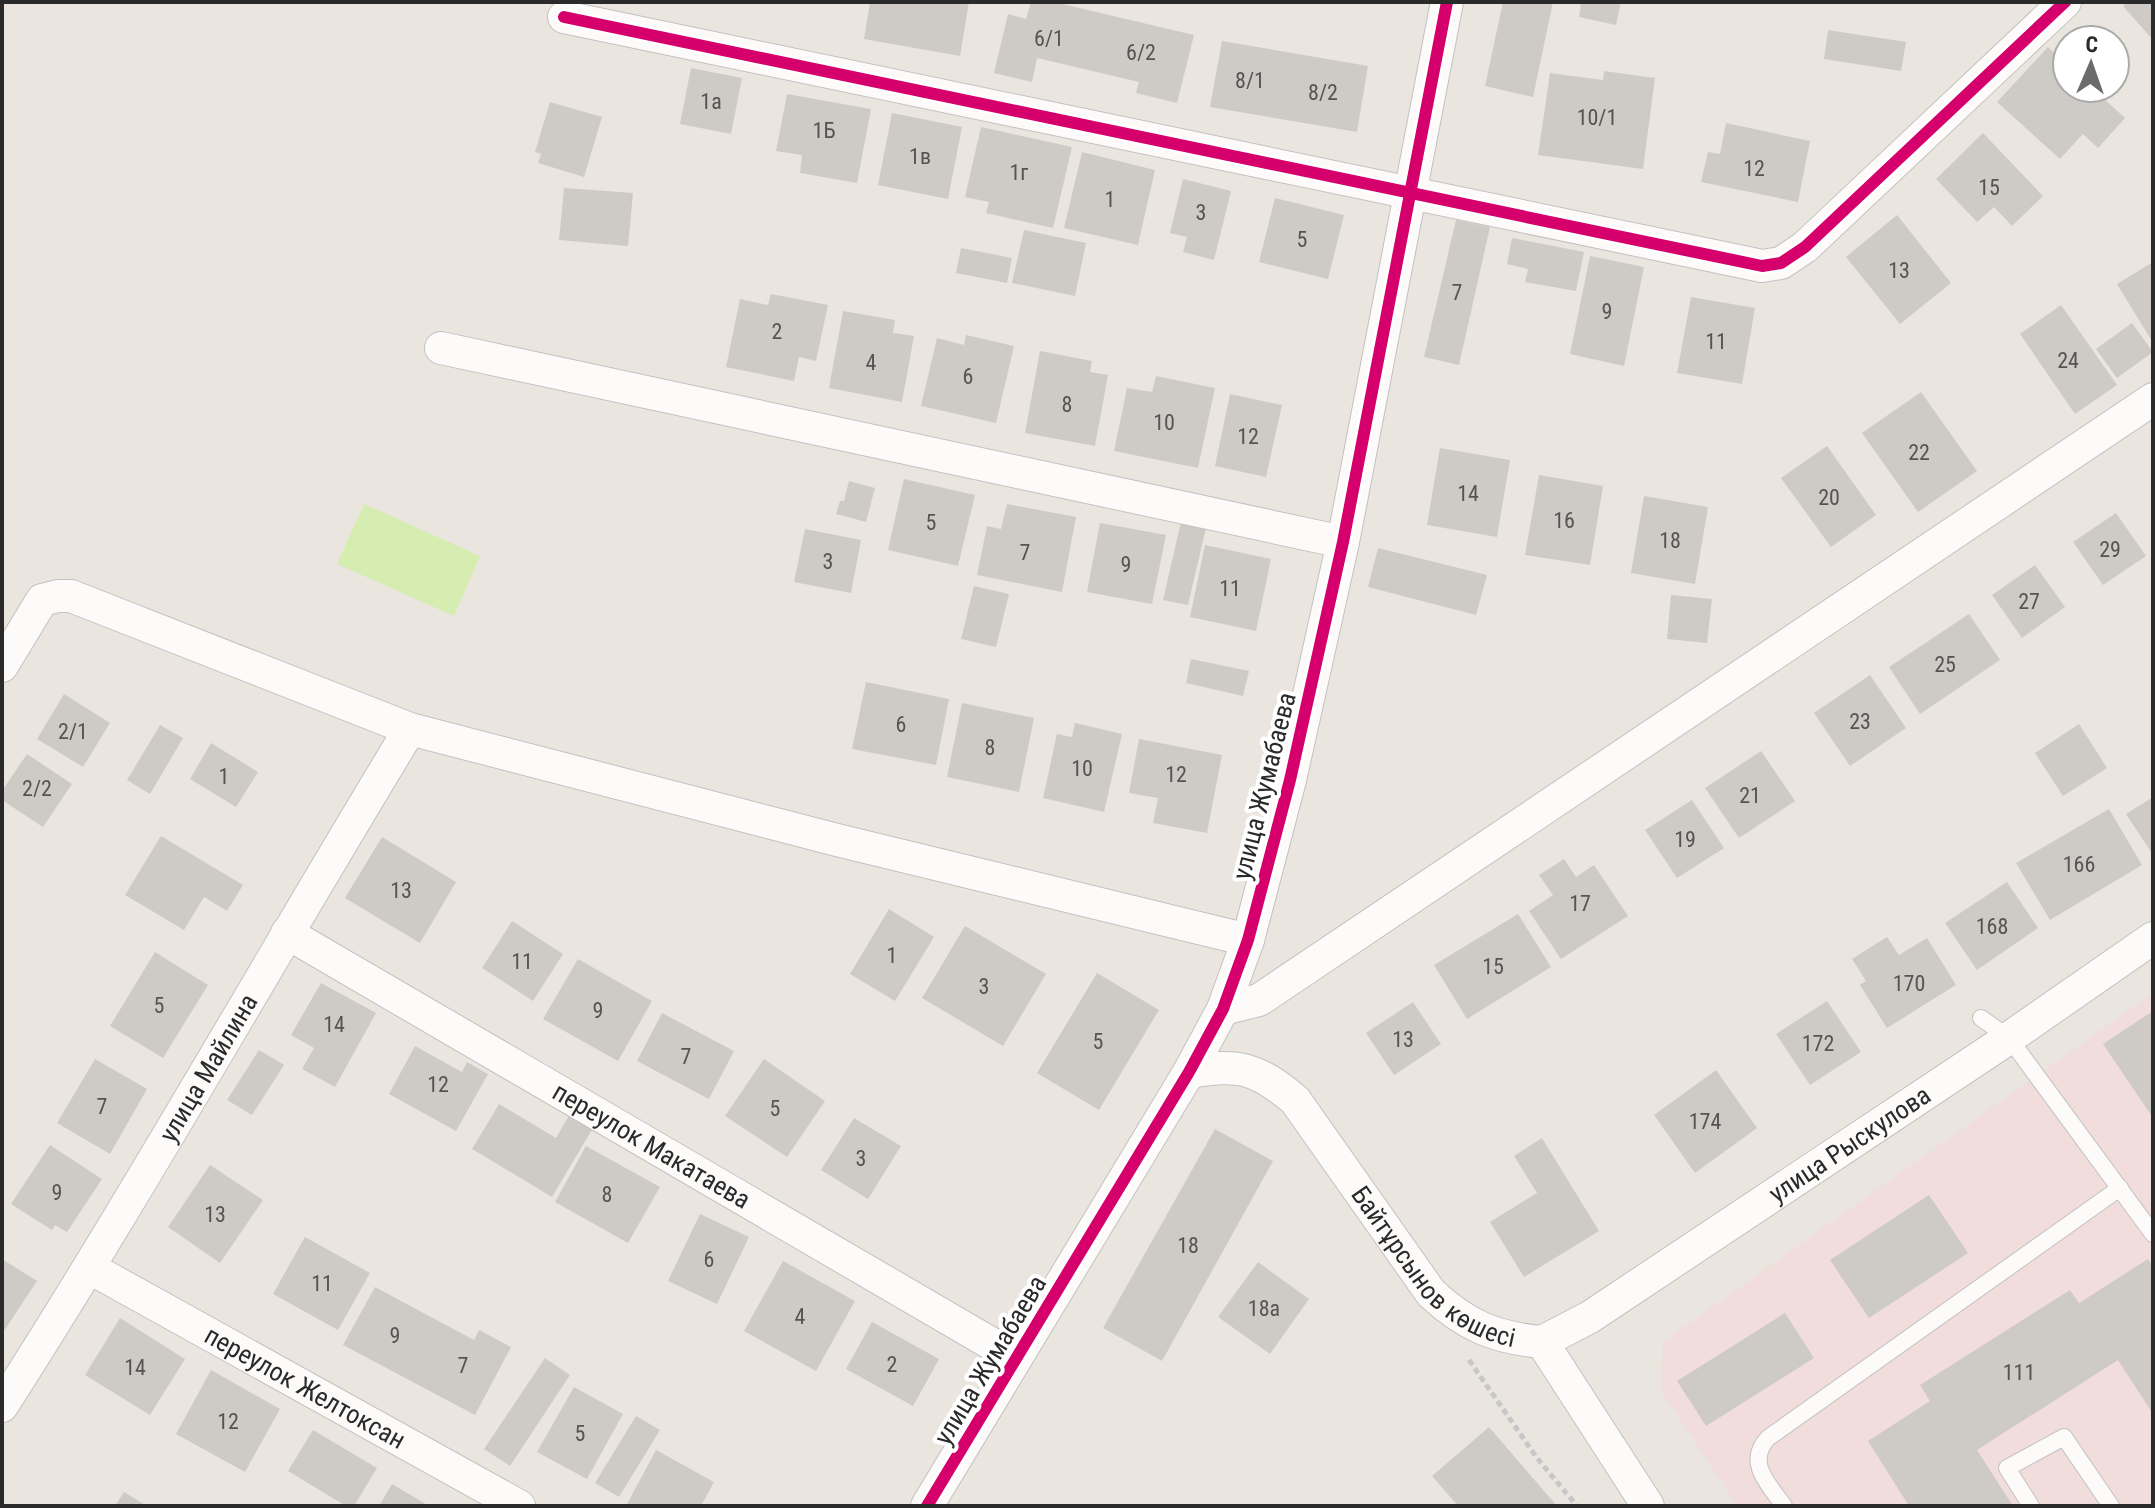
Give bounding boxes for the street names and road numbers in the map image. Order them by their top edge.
street label: улица Жумабаева [1226,689,1302,883]
street label: улица Майлина [153,989,264,1147]
street label: переулок Макатаева [548,1076,756,1215]
street label: улица Рыскулова [1763,1080,1936,1209]
street label: Байтұрсынов көшесі [1345,1180,1518,1353]
street label: улица Жумабаева [928,1270,1052,1450]
street label: переулок Желтоксан [200,1320,411,1455]

